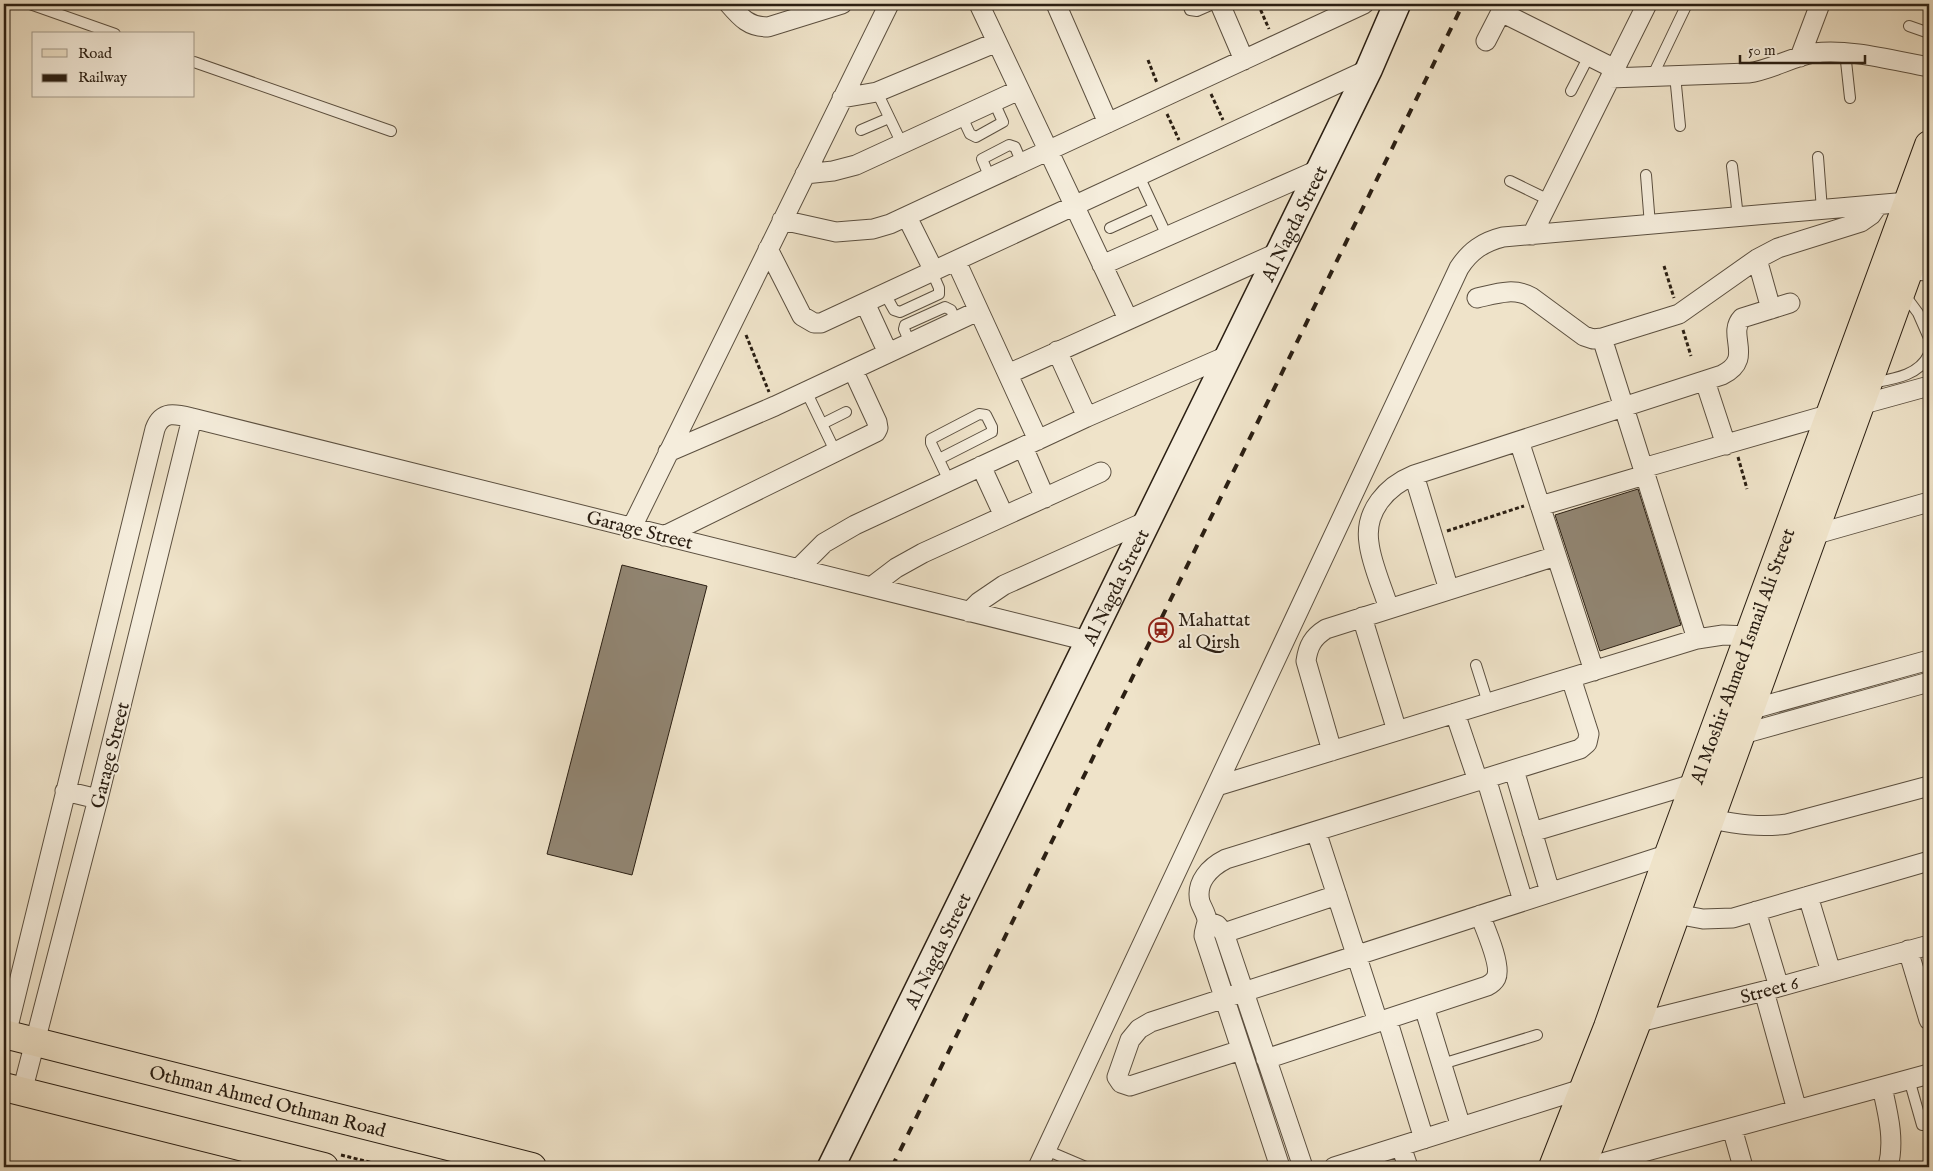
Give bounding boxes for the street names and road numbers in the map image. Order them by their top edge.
street label: Al Nagda Street [1256,162,1334,287]
street label: Garage Street [584,506,696,556]
street label: Al Nagda Street [1078,525,1156,651]
street label: Al Moshir Ahmed Ismail Ali Street [1685,525,1802,789]
street label: Garage Street [86,699,136,811]
street label: Al Nagda Street [900,889,978,1014]
street label: Street 6 [1738,971,1802,1010]
street label: Othman Ahmed Othman Road [147,1061,389,1144]

